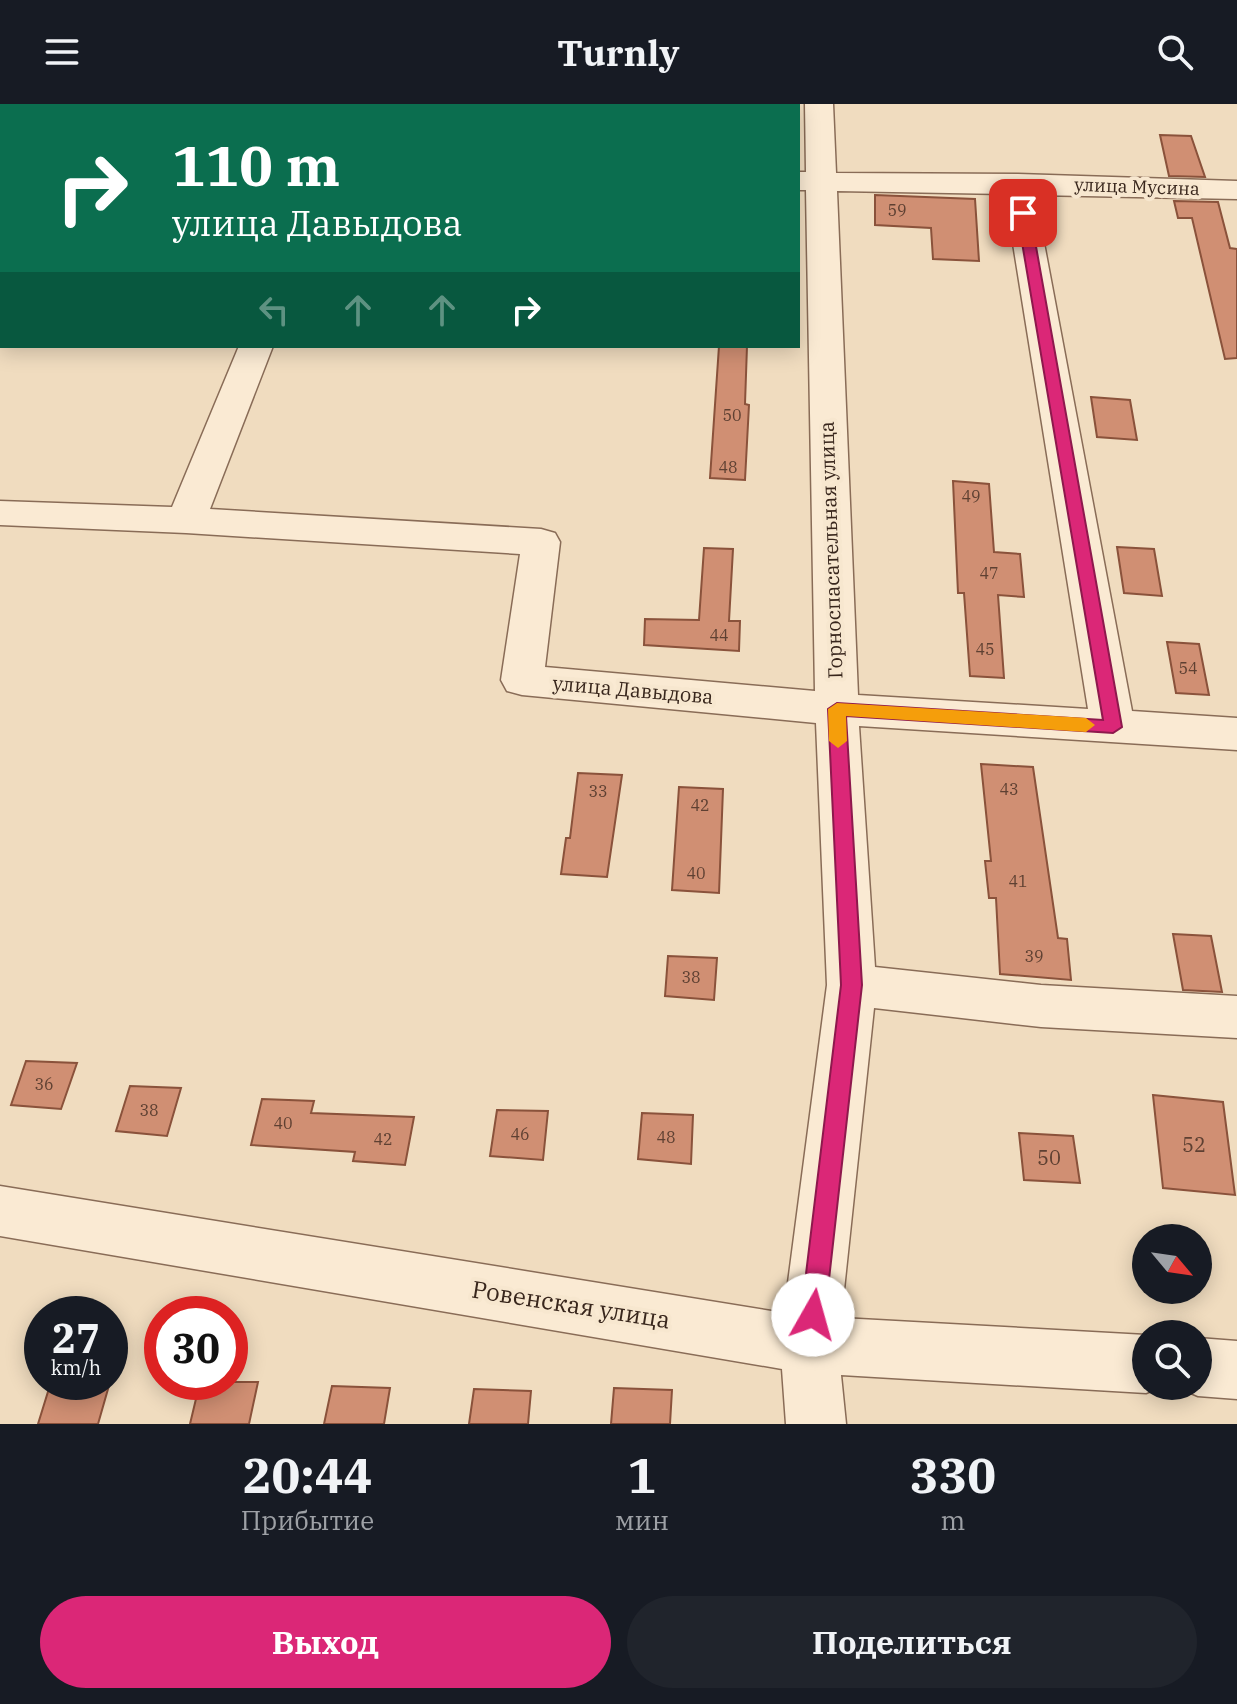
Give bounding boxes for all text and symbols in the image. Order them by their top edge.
text: Turnly [557,29,680,76]
icon: menu [40,30,84,74]
icon: search [1153,30,1197,74]
text: 110 m [172,129,340,201]
icon: right [40,136,144,240]
street label: улица Мусина [1074,173,1200,200]
pin [989,179,1057,247]
icon: arrive [1001,191,1045,235]
text: улица Давыдова [172,199,462,246]
house number: 59 [887,200,907,220]
icon: left [252,288,296,332]
icon: ahead [336,288,380,332]
icon: ahead [420,288,464,332]
icon: right [504,288,548,332]
house number: 50 [722,405,742,425]
street label: Горноспасательная улица [813,421,848,679]
house number: 48 [718,457,738,477]
house number: 49 [961,486,981,506]
house number: 47 [979,563,999,583]
house number: 44 [709,625,729,645]
house number: 45 [975,639,995,659]
house number: 54 [1178,658,1198,678]
street label: улица Давыдова [552,669,715,710]
house number: 43 [999,779,1019,799]
house number: 33 [588,781,608,801]
house number: 42 [690,795,710,815]
house number: 40 [686,863,706,883]
house number: 41 [1008,871,1028,891]
house number: 39 [1024,946,1044,966]
house number: 38 [681,967,701,987]
house number: 36 [34,1074,54,1094]
house number: 38 [139,1100,159,1120]
house number: 40 [273,1113,293,1133]
house number: 46 [510,1124,530,1144]
house number: 48 [656,1127,676,1147]
house number: 42 [373,1129,393,1149]
house number: 52 [1182,1131,1206,1158]
house number: 50 [1037,1144,1061,1171]
north arrow [1132,1224,1212,1304]
map controls [1132,1224,1212,1400]
street label: Ровенская улица [470,1273,673,1335]
position arrow [771,1273,855,1357]
speed limit sign: 30 [144,1296,248,1400]
text: 27 [52,1312,100,1364]
button: search [1132,1320,1212,1400]
text: km/h [51,1354,101,1381]
text: 20:44 [243,1444,372,1506]
text: 1 [628,1444,656,1506]
text: 330 [910,1444,996,1506]
text: Прибытие [241,1503,374,1537]
text: мин [615,1503,669,1537]
text: m [941,1503,965,1537]
button: Выход [40,1596,611,1688]
button: Поделиться [627,1596,1197,1688]

